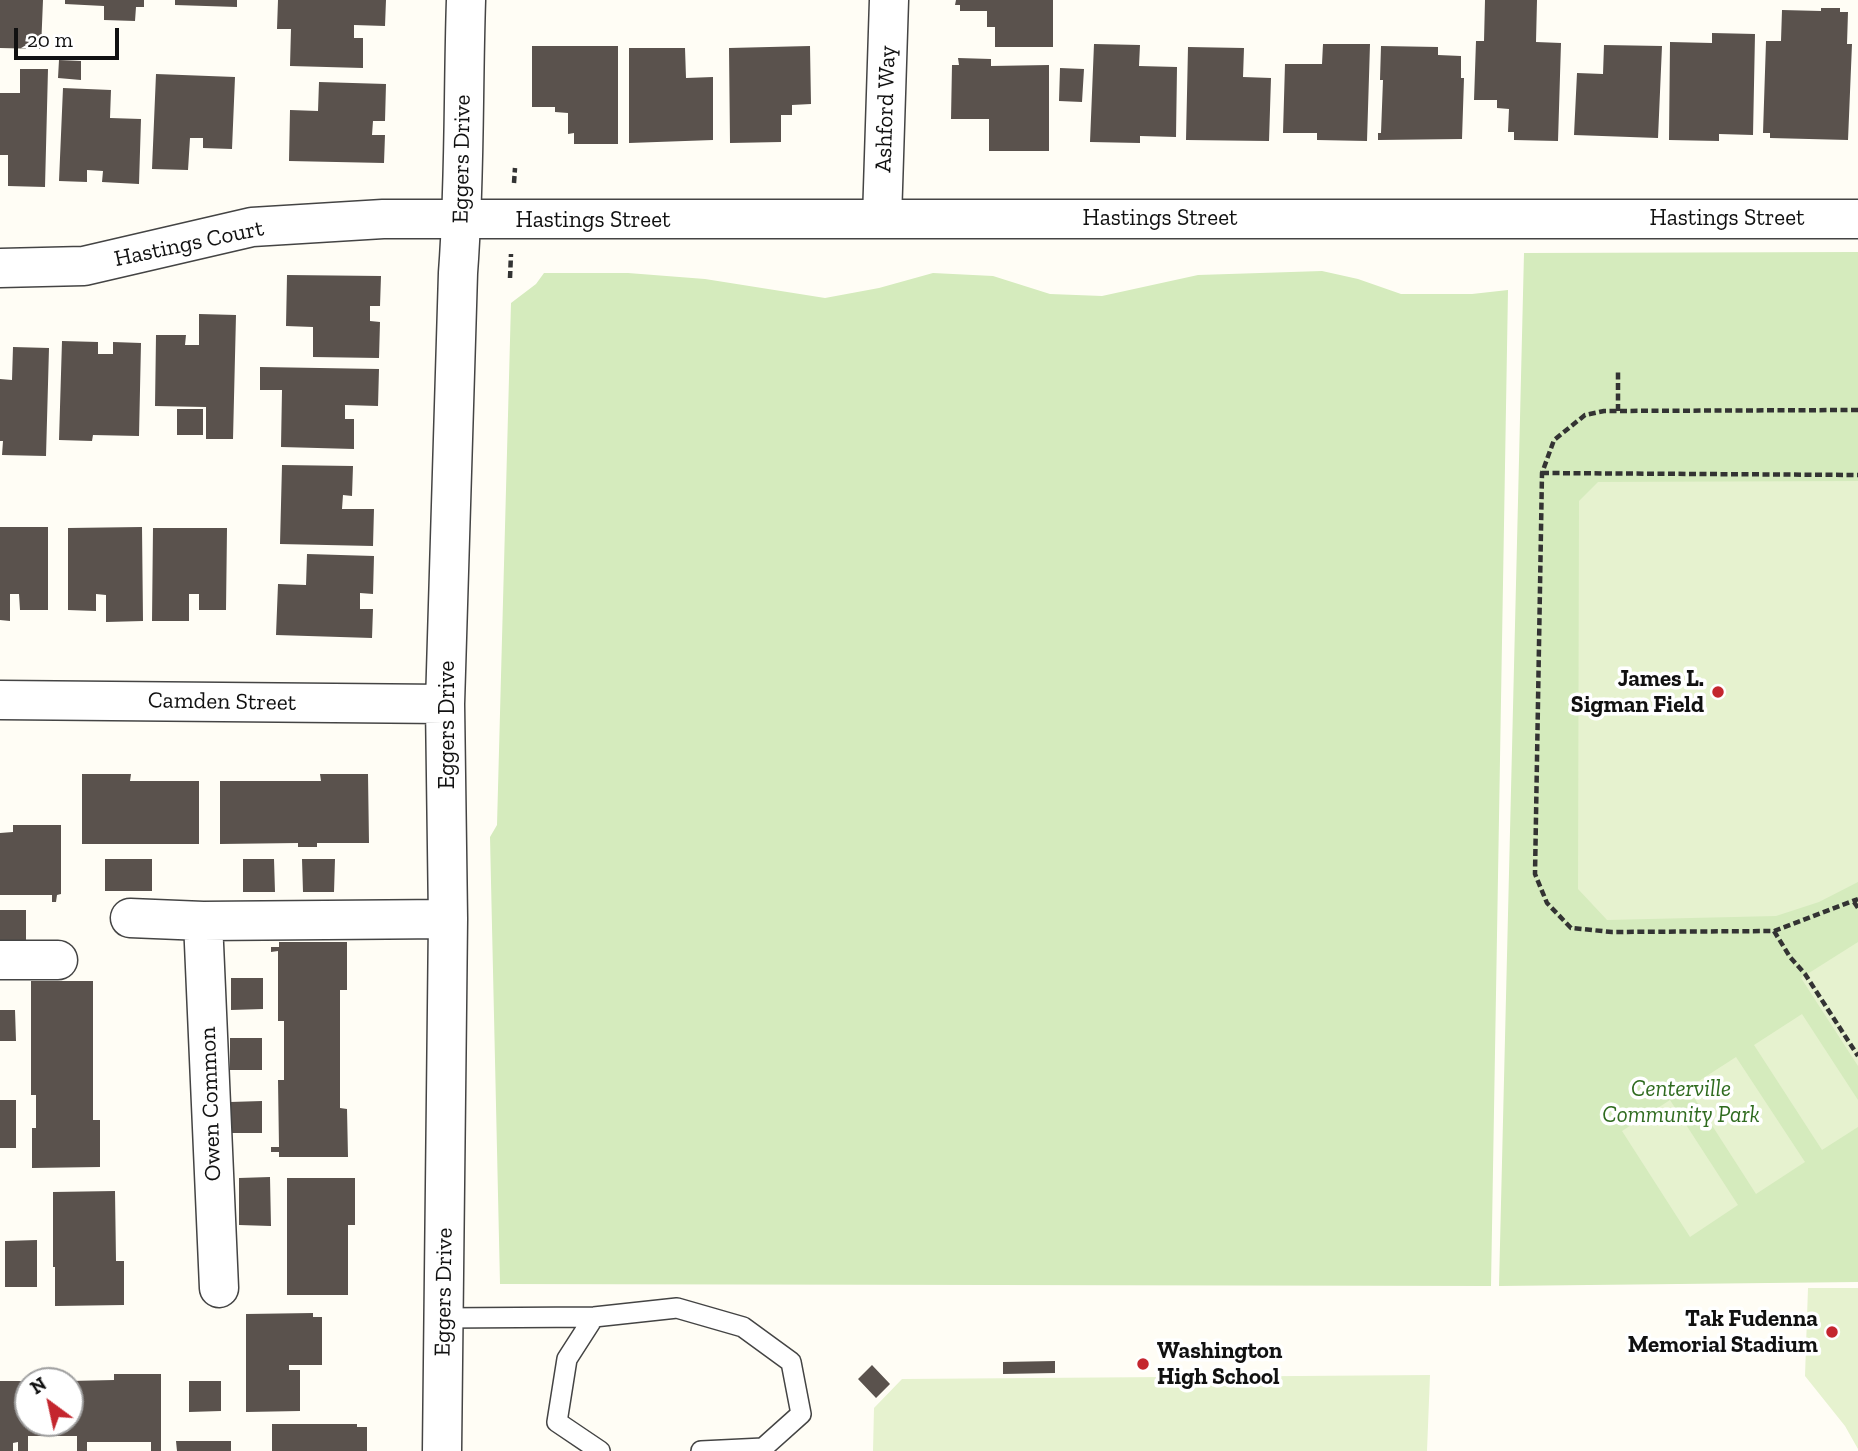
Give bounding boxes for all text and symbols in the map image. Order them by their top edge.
scale bar [18,14,122,58]
text: 20 m [27,27,73,52]
street label: Ashford Way [870,45,902,173]
street label: Eggers Drive [447,94,477,224]
street label: Hastings Street [1083,204,1237,232]
street label: Hastings Street [1650,204,1804,232]
street label: Hastings Street [516,206,670,234]
street label: Hastings Court [112,215,266,273]
street label: Eggers Drive [433,661,461,789]
place label: James L. Sigman Field [1571,665,1704,719]
marker: James L. Sigman Field [1710,684,1726,700]
street label: Camden Street [148,687,296,717]
street label: Owen Common [195,1026,227,1182]
park label: Centerville Community Park [1602,1075,1760,1129]
street label: Eggers Drive [429,1227,459,1357]
place label: Tak Fudenna Memorial Stadium [1628,1305,1818,1359]
marker: Tak Fudenna Memorial Stadium [1824,1324,1840,1340]
place label: Washington High School [1157,1337,1282,1391]
marker: Washington High School [1135,1356,1151,1372]
north arrow [14,1367,84,1437]
text: N [26,1372,51,1399]

